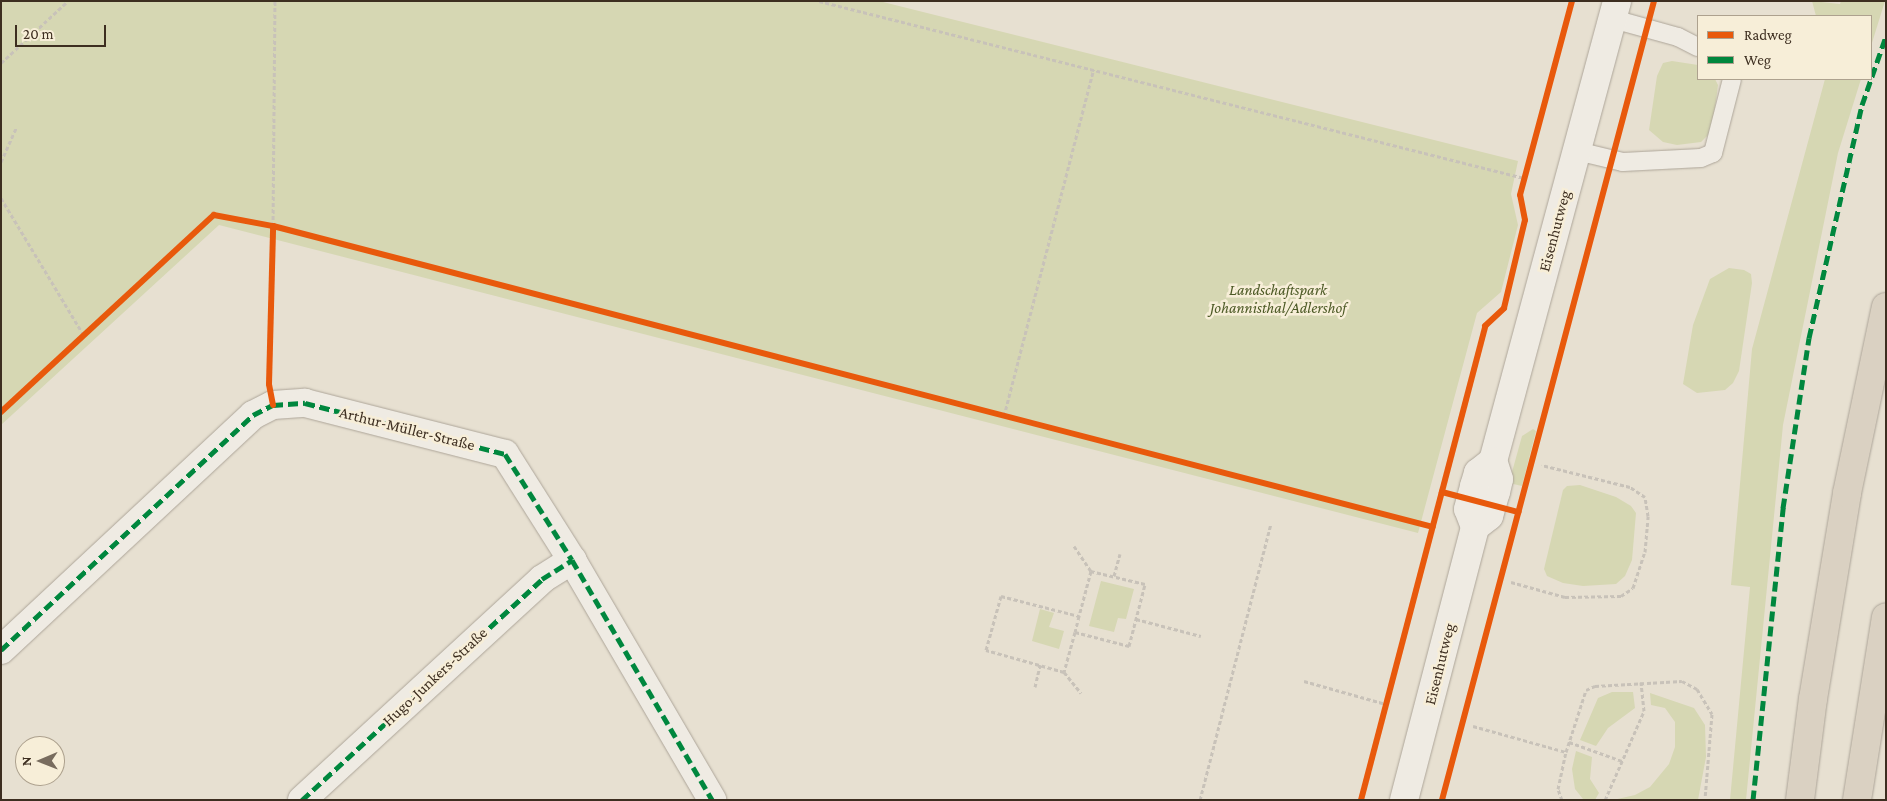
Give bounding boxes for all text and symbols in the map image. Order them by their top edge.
scale bar [18,15,109,47]
legend [1697,15,1872,80]
text: 20 m [23,26,54,42]
text: Radweg [1744,27,1792,43]
text: Weg [1744,52,1771,68]
street label: Eisenhutweg [1535,188,1575,274]
park label: Landschaftspark Johannisthal/Adlershof [1210,280,1346,318]
street label: Arthur-Müller-Straße [337,403,477,455]
street label: Eisenhutweg [1421,621,1459,707]
street label: Hugo-Junkers-Straße [379,624,491,730]
north arrow [15,736,65,786]
text: N [18,756,34,766]

